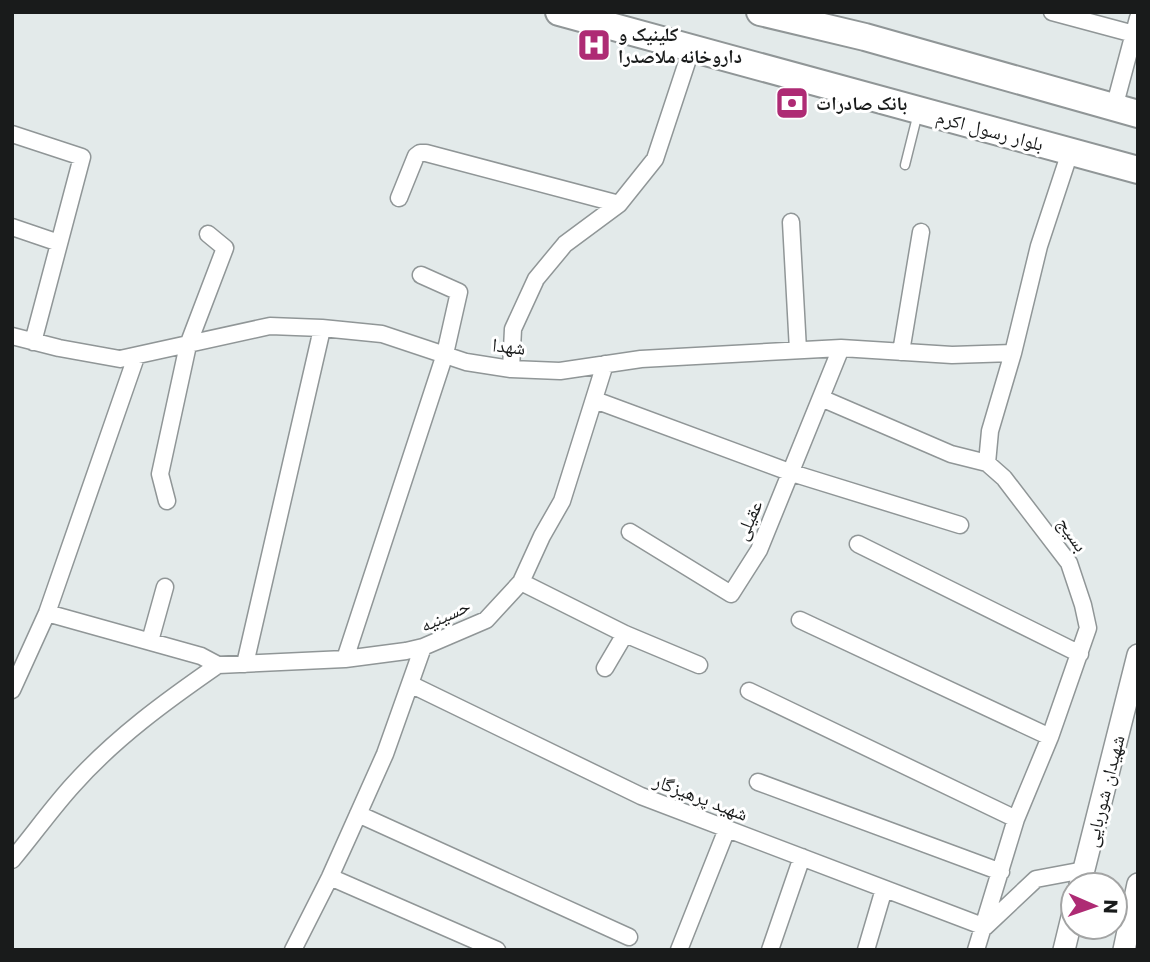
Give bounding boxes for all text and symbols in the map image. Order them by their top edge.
place label: کلینیک و داروخانه ملاصدرا [618,21,742,70]
hospital icon: کلینیک و داروخانه ملاصدرا [575,26,613,64]
bank icon: بانک صادرات [773,84,811,122]
place label: بانک صادرات [816,90,907,117]
street label: بلوار رسول اکرم [933,103,1047,158]
street label: شهدا [491,331,527,362]
street label: عقیلی [728,495,769,545]
street label: بسیج [1051,511,1094,557]
street label: حسینیه [416,592,475,639]
street label: شهیدان شوربایی [1078,732,1131,850]
street label: شهید پرهیزگار [649,767,752,828]
north arrow [1059,871,1129,941]
text: N [1097,899,1124,914]

